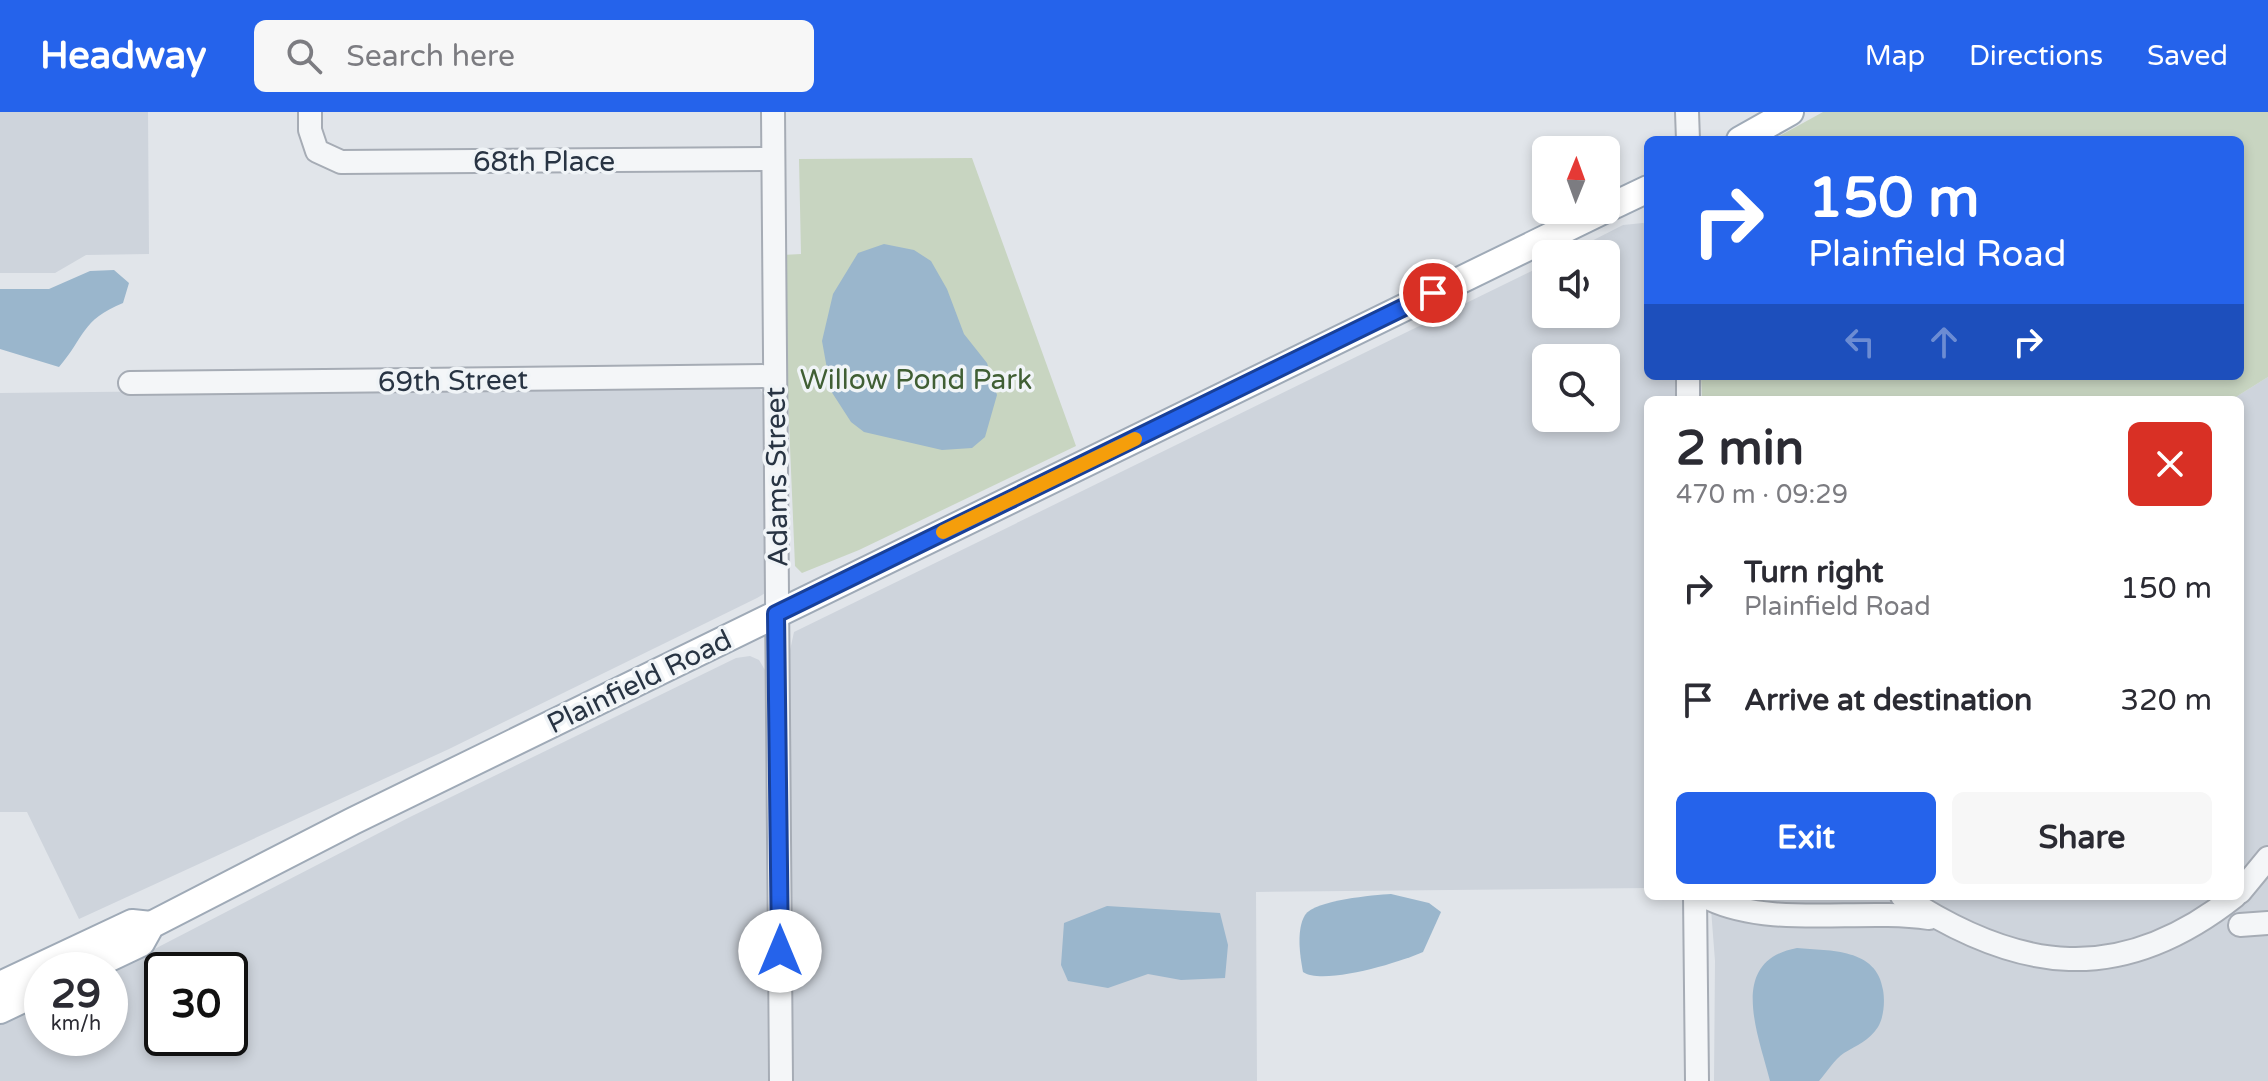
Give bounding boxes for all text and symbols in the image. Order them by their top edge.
search box [254,20,814,92]
text: Headway [40,33,206,79]
icon: search [282,34,326,78]
text: Search here [346,38,515,75]
text: Map [1865,39,1925,73]
text: Directions [1969,39,2103,73]
text: Saved [2147,39,2228,73]
north arrow [1532,136,1620,224]
map controls [1532,136,1620,432]
street label: 68th Place [473,145,615,179]
text: 150 m [1808,165,1979,232]
icon: right [1676,168,1780,272]
text: Plainfield Road [1808,233,2066,276]
button: sound [1532,240,1620,328]
pin [1399,259,1467,327]
icon: arrive [1411,271,1455,315]
icon: left [1838,320,1882,364]
icon: ahead [1922,320,1966,364]
icon: right [2006,320,2050,364]
button: search [1532,344,1620,432]
street label: 69th Street [378,363,529,399]
park label: Willow Pond Park [800,363,1032,397]
street label: Adams Street [758,386,796,567]
text: 2 min [1676,420,1804,478]
button: close [2128,422,2212,506]
text: 470 m · 09:29 [1676,479,1848,510]
text: Turn right [1744,554,1884,591]
icon: right [1676,566,1720,610]
text: 150 m [2120,570,2212,607]
text: Plainfield Road [1744,591,1931,622]
street label: Plainfield Road [542,623,737,741]
icon: arrive [1676,678,1720,722]
text: Arrive at destination [1744,682,2032,719]
text: 320 m [2120,682,2212,719]
button: Exit [1676,792,1936,884]
button: Share [1952,792,2212,884]
position arrow [738,909,822,993]
speed limit sign: 30 [144,952,248,1056]
text: 29 [51,970,101,1018]
text: km/h [51,1012,101,1036]

